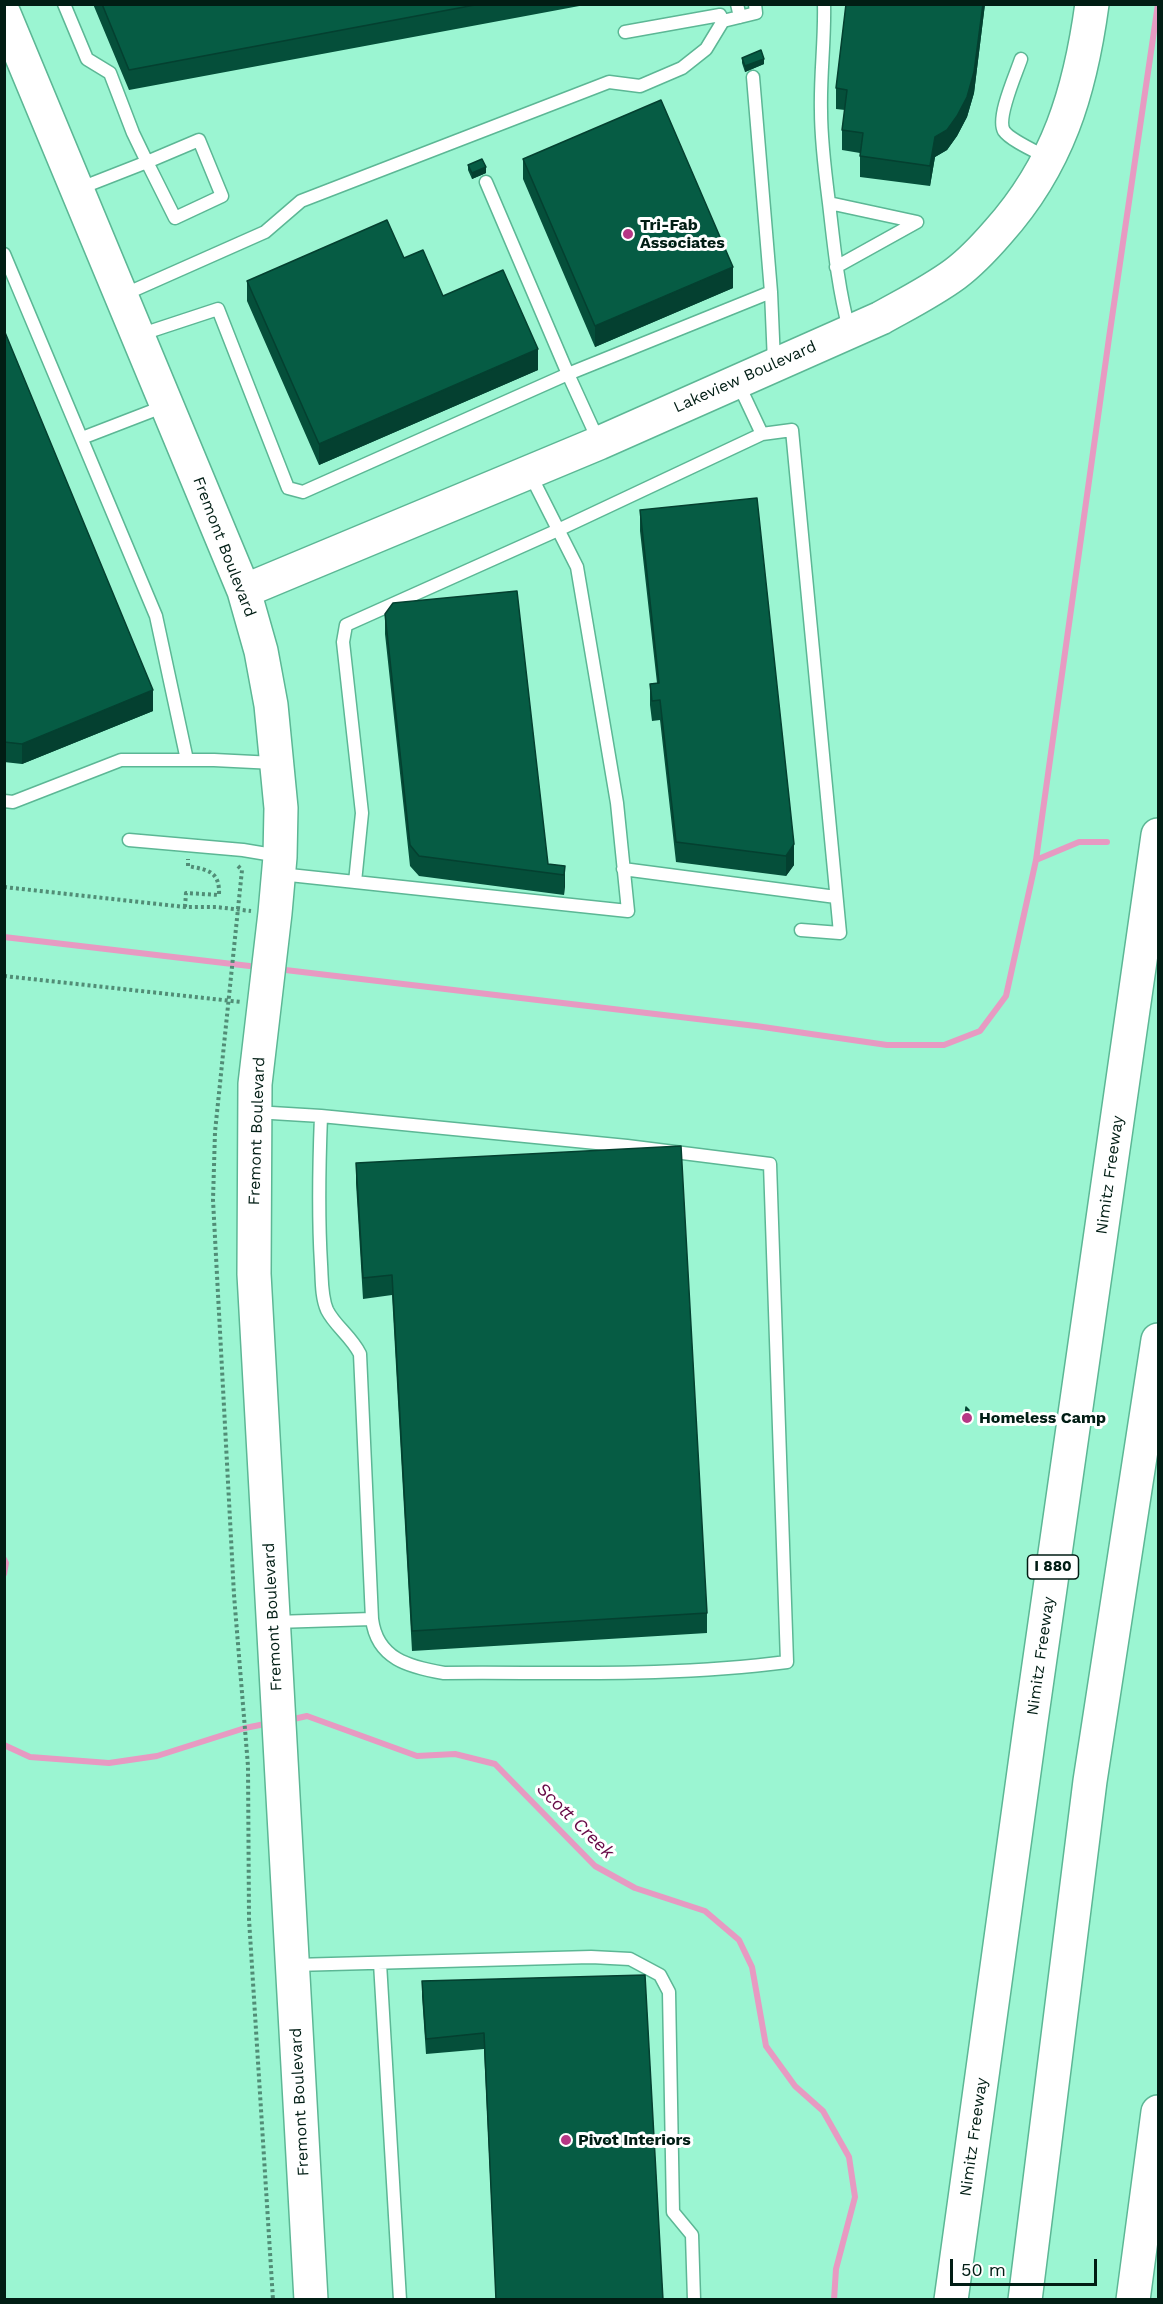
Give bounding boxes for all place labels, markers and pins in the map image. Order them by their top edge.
place label: Tri-Fab Associates [640,215,725,253]
marker: Tri-Fab Associates [621,227,635,241]
place label: Homeless Camp [979,1408,1106,1428]
marker: Homeless Camp [960,1411,974,1425]
place label: Pivot Interiors [578,2130,691,2150]
marker: Pivot Interiors [559,2133,573,2147]

